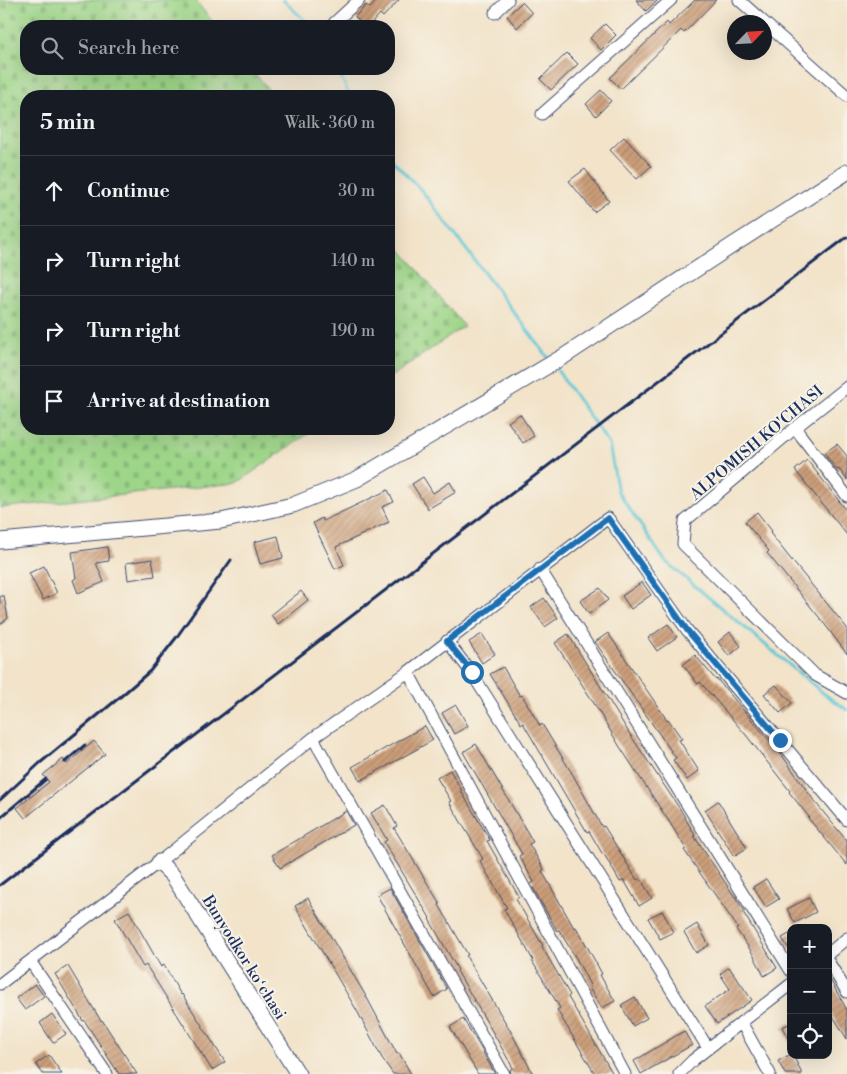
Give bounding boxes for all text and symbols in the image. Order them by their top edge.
north arrow [727,15,772,60]
search box [20,20,395,75]
icon: search [38,34,66,62]
text: Search here [78,36,179,60]
text: 5 min [40,110,95,136]
text: Walk · 360 m [285,113,375,133]
icon: ahead [40,177,68,205]
text: Continue [87,179,170,203]
text: 30 m [338,181,375,201]
icon: right [40,247,68,275]
text: Turn right [87,249,180,273]
text: 140 m [331,251,375,271]
icon: right [40,317,68,345]
text: Turn right [87,319,180,343]
text: 190 m [331,321,375,341]
street label: ALPOMISH KO'CHASI [685,381,827,505]
icon: arrive [40,387,68,415]
text: Arrive at destination [87,389,270,413]
route start [461,661,484,684]
route end [769,729,792,752]
street label: Bunyodkor koʻchasi [197,891,291,1023]
map controls [787,924,832,1059]
button: + [787,924,832,969]
button: − [787,969,832,1014]
button: locate [787,1014,832,1059]

